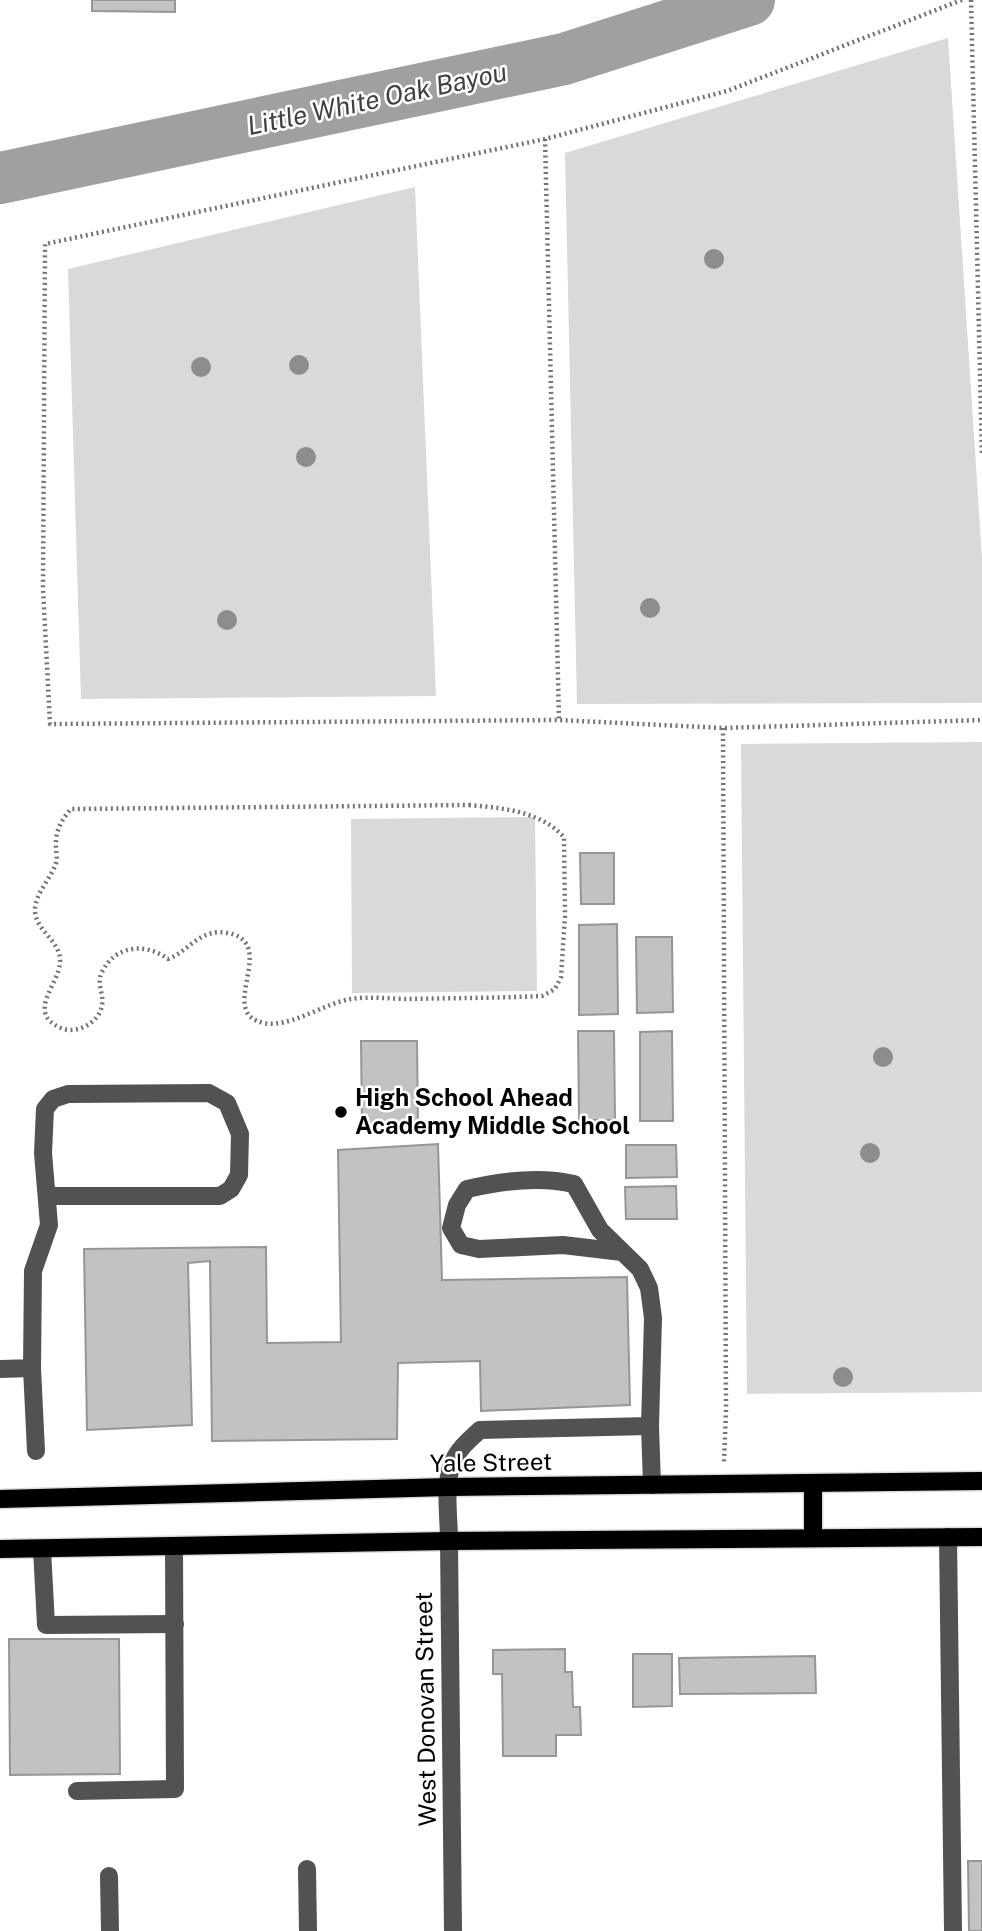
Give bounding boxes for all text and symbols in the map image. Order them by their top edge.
water label: Little White Oak Bayou [244,56,510,141]
place label: High School Ahead Academy Middle School [355,1083,630,1139]
marker: High School Ahead Academy Middle School [333,1104,349,1120]
street label: Yale Street [430,1447,552,1477]
street label: West Donovan Street [409,1591,441,1827]

